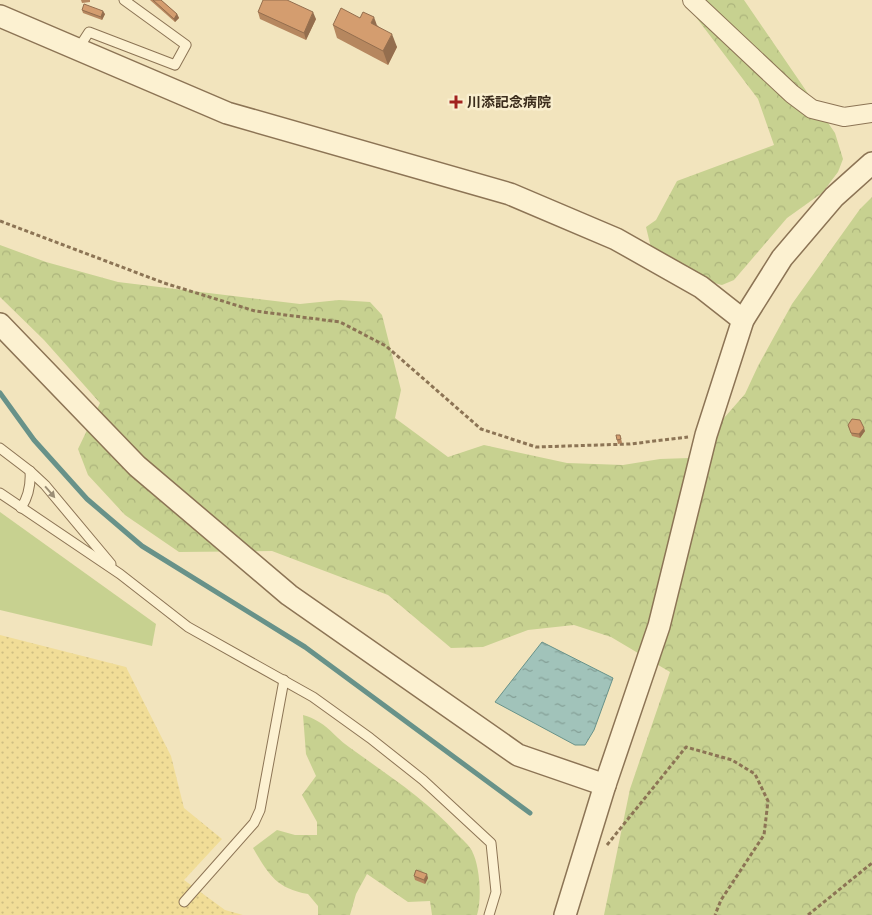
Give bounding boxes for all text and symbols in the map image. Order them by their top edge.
place label: 川添記念病院 [467,93,551,111]
marker: 川添記念病院 [449,95,463,109]
one-way arrow [44,485,55,498]

